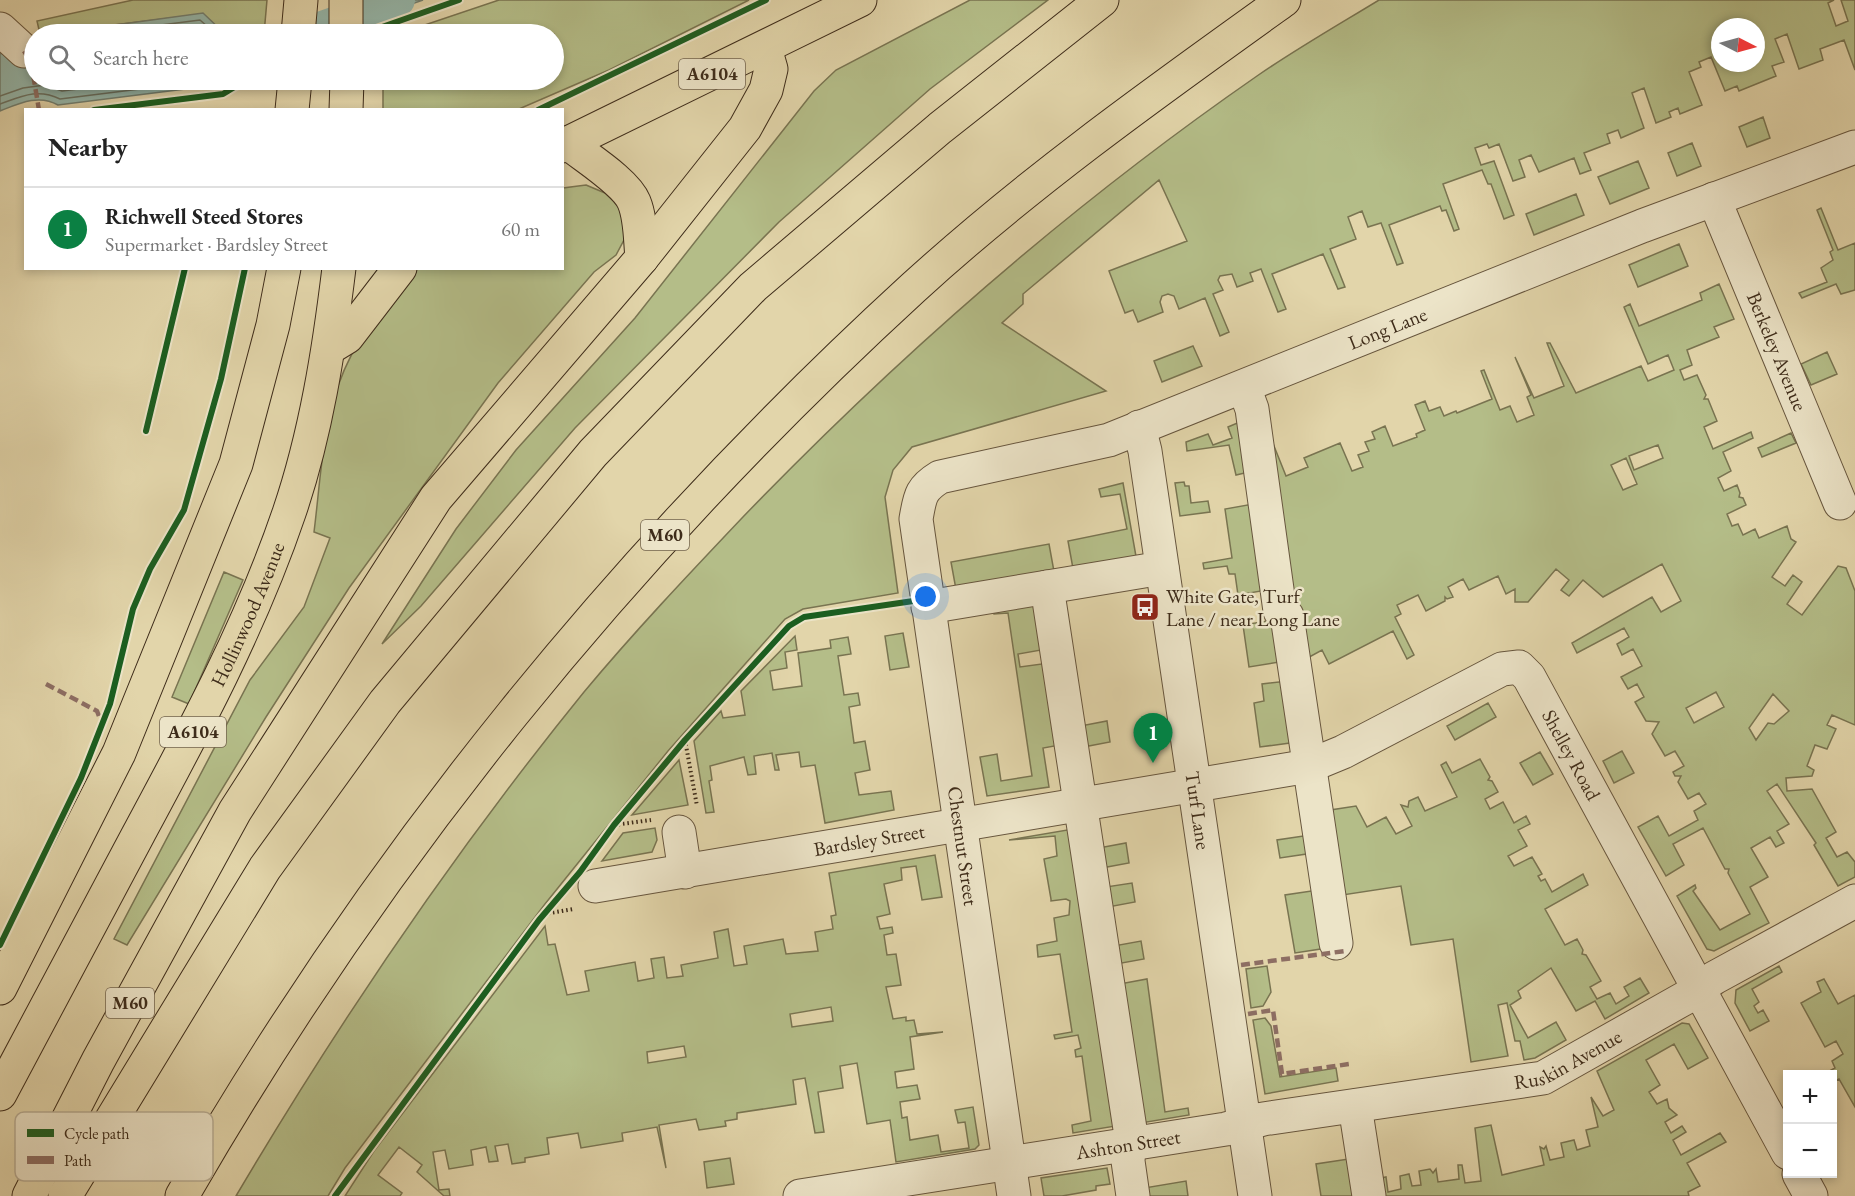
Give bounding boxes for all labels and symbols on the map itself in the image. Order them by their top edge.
north arrow [1711,18,1765,72]
road number: A6104 [679,59,745,89]
street label: Berkeley Avenue [1741,288,1813,415]
street label: Long Lane [1344,301,1431,356]
road number: M60 [641,520,689,550]
street label: Hollinwood Avenue [205,538,291,691]
your location [911,582,940,611]
place label: White Gate, Turf Lane / near Long Lane [1166,583,1340,632]
bus stop icon: White Gate, Turf Lane / near Long Lane [1129,591,1161,623]
street label: Shelley Road [1536,705,1607,806]
pin: 1 [1134,714,1172,763]
road number: A6104 [160,717,226,747]
street label: Turf Lane [1179,769,1217,852]
street label: Chestnut Street [942,785,984,908]
street label: Bardsley Street [812,818,927,862]
road number: M60 [106,988,154,1018]
street label: Ruskin Avenue [1512,1023,1626,1095]
legend [15,1112,213,1181]
text: Cycle path [64,1123,129,1144]
street label: Ashton Street [1073,1123,1183,1166]
text: Path [64,1150,92,1171]

